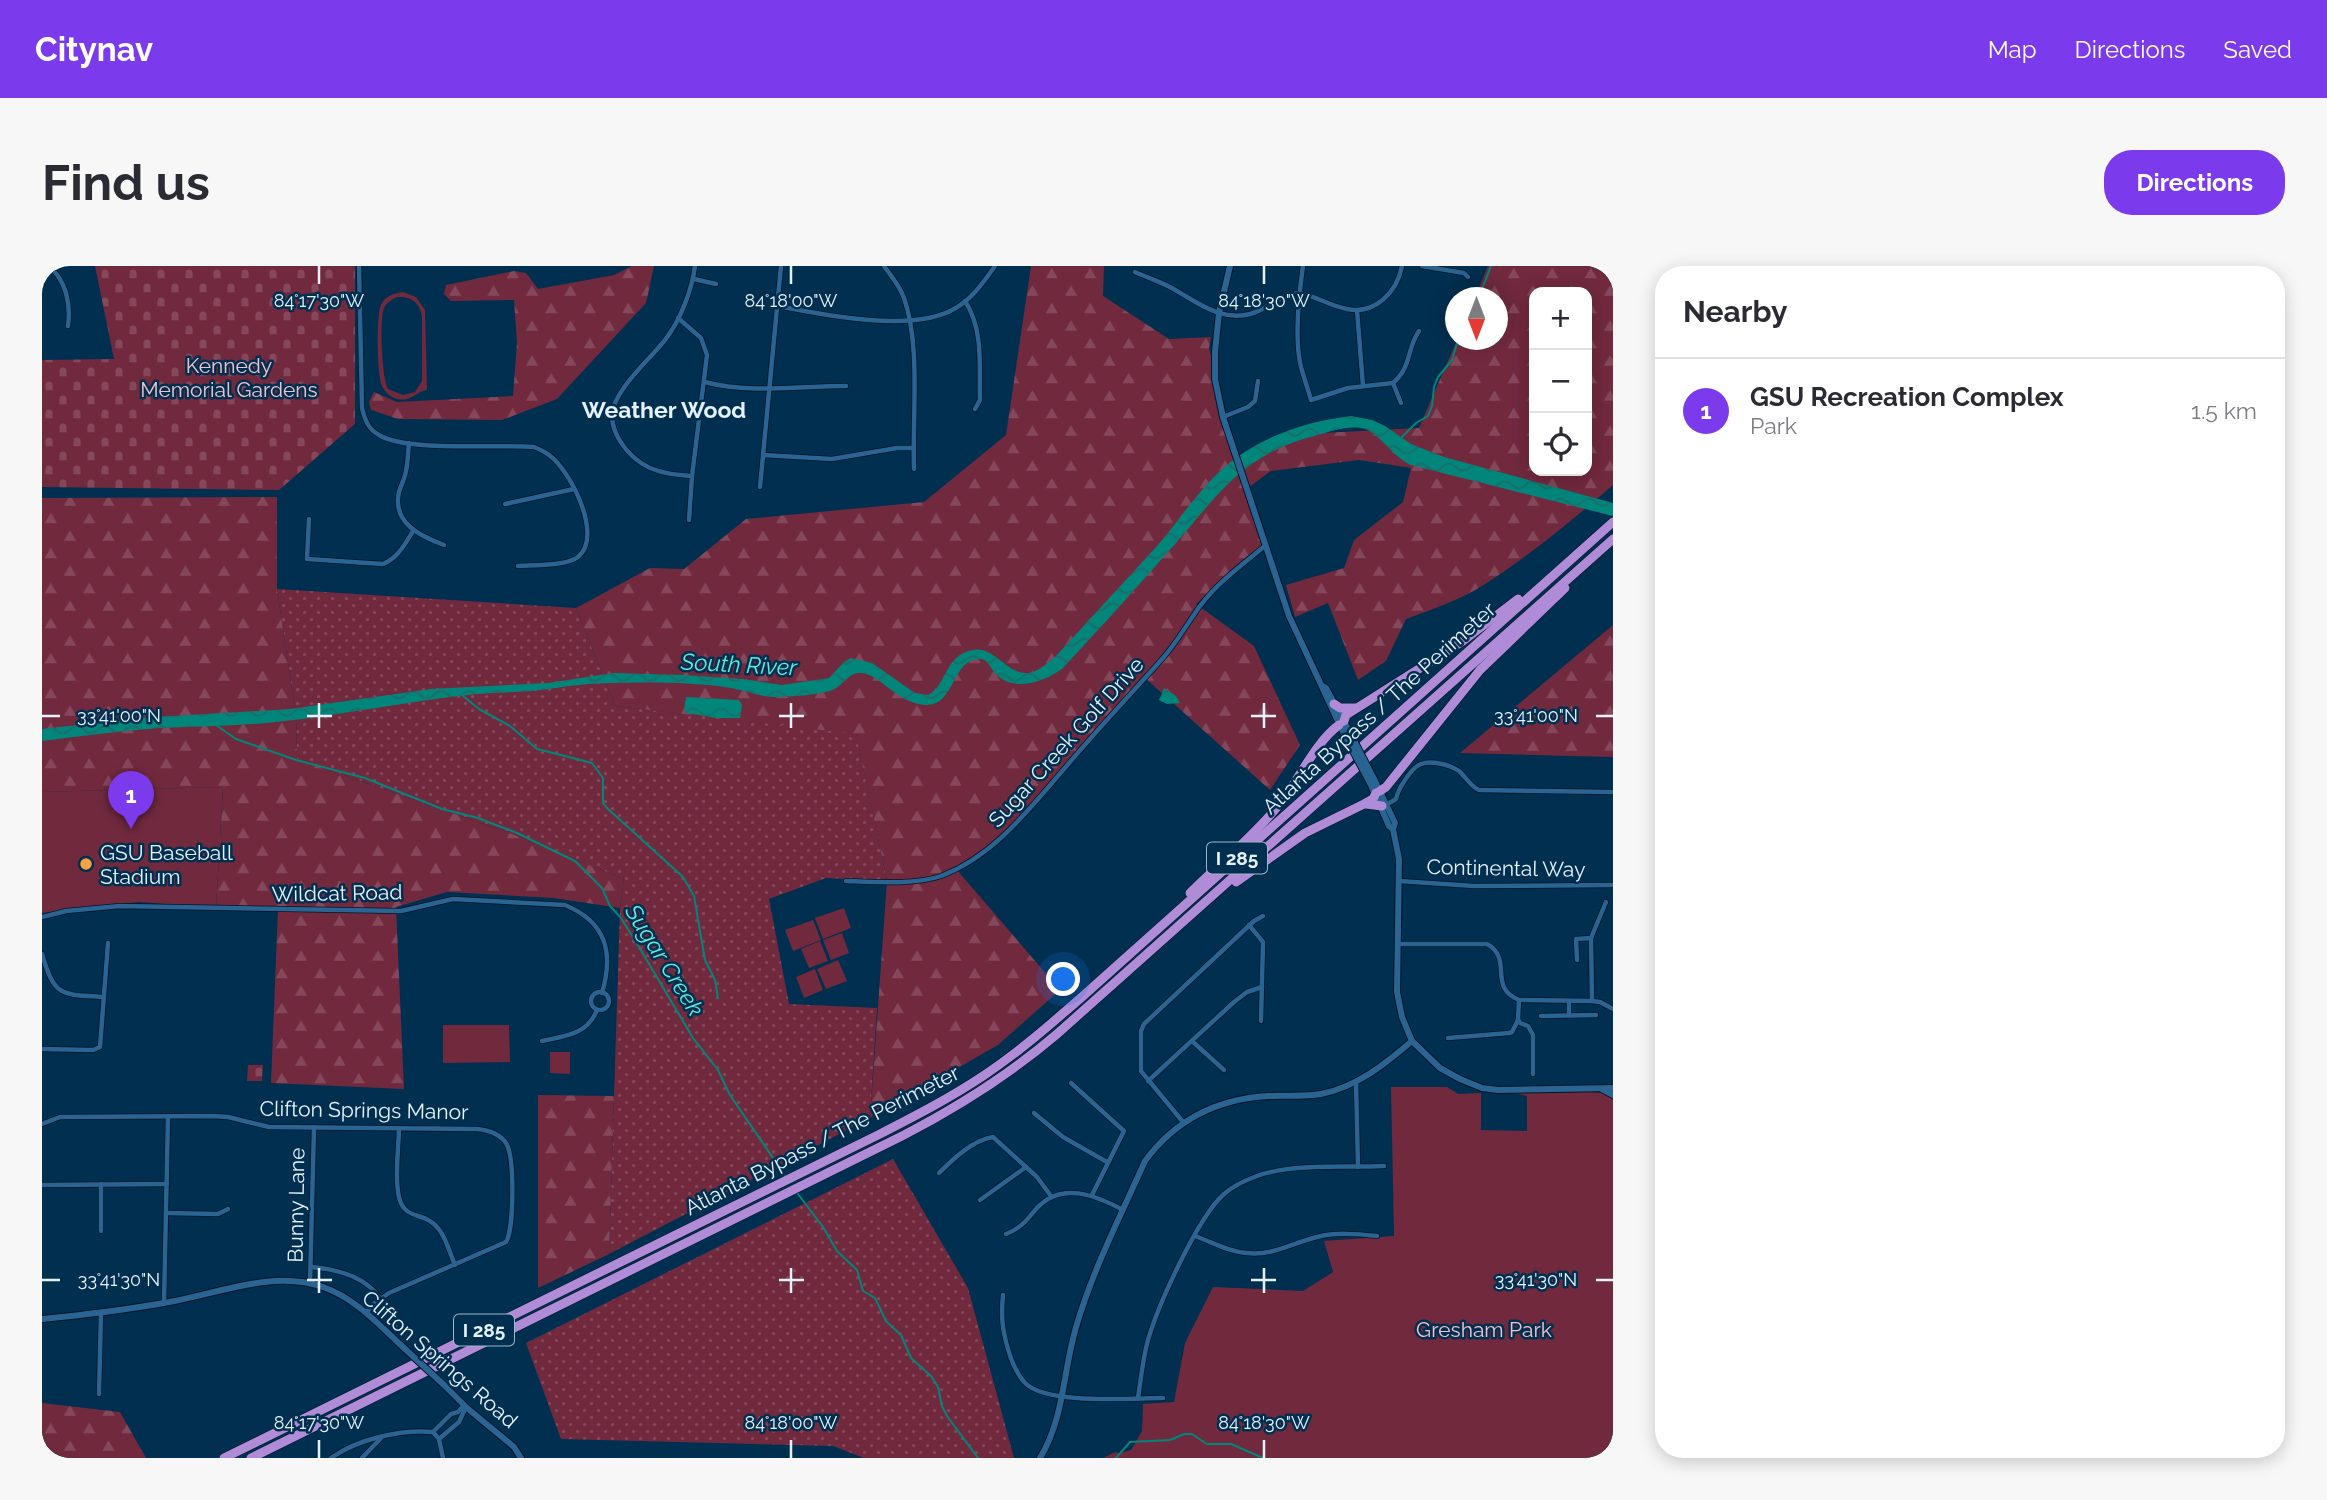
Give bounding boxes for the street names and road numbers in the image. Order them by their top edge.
street label: Atlanta Bypass / The Perimeter [1257,596,1501,819]
street label: Sugar Creek Golf Drive [983,652,1149,832]
road number: I 285 [1207,842,1267,874]
street label: Continental Way [1426,854,1586,882]
street label: Wildcat Road [271,879,403,907]
street label: Atlanta Bypass / The Perimeter [681,1059,964,1220]
street label: Clifton Springs Manor [259,1096,469,1124]
street label: Bunny Lane [282,1147,310,1263]
street label: Clifton Springs Road [357,1285,523,1433]
road number: I 285 [454,1314,514,1346]

